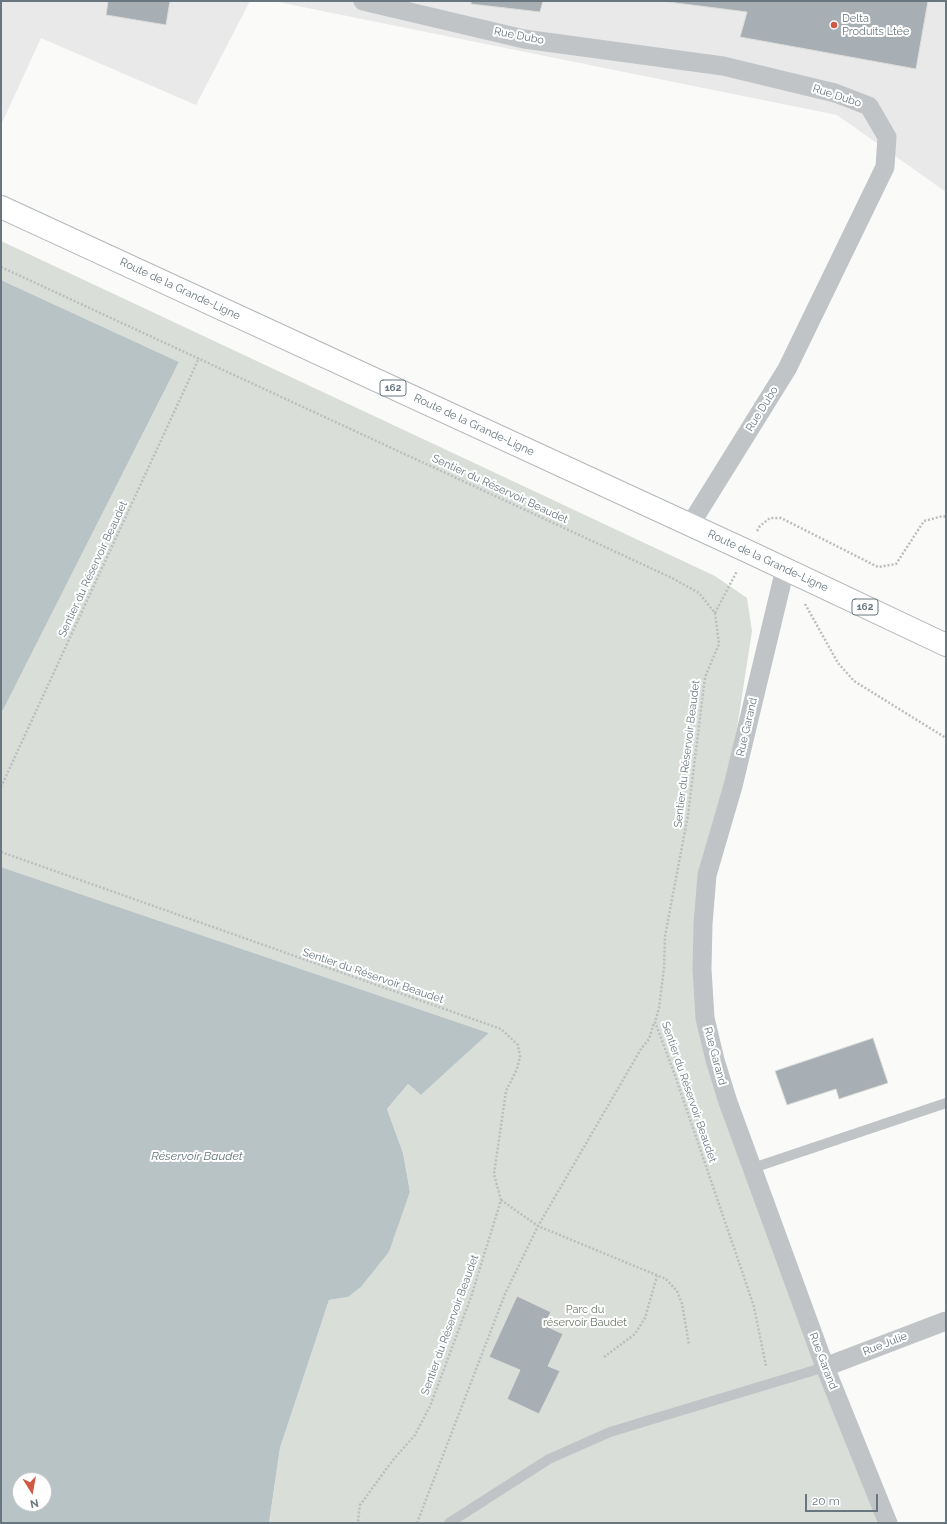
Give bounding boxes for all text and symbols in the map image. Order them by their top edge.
place label: Delta Produits Ltée [842,12,909,38]
marker: Delta Produits Ltée [829,20,839,30]
street label: Rue Dubo [493,25,545,47]
street label: Rue Dubo [811,82,863,110]
street label: Route de la Grande-Ligne [118,255,242,323]
road number: 162 [380,380,406,396]
street label: Rue Dubo [743,384,781,434]
street label: Route de la Grande-Ligne [412,391,536,459]
street label: Sentier du Réservoir Beaudet [430,452,570,526]
street label: Sentier du Réservoir Beaudet [56,499,130,639]
street label: Route de la Grande-Ligne [706,527,830,595]
road number: 162 [852,599,878,615]
street label: Sentier du Réservoir Beaudet [671,680,703,828]
street label: Rue Garand [734,696,760,758]
street label: Sentier du Réservoir Beaudet [301,946,445,1006]
street label: Sentier du Réservoir Beaudet [659,1020,719,1164]
street label: Rue Garand [701,1025,729,1087]
water label: Réservoir Baudet [151,1149,243,1163]
street label: Sentier du Réservoir Beaudet [418,1253,482,1397]
park label: Parc du réservoir Baudet [543,1303,627,1329]
street label: Rue Julie [861,1330,909,1358]
street label: Rue Garand [806,1331,840,1391]
north arrow [12,1472,52,1512]
scale bar [807,1486,880,1512]
text: 20 m [812,1494,840,1508]
text: N [29,1496,40,1510]

